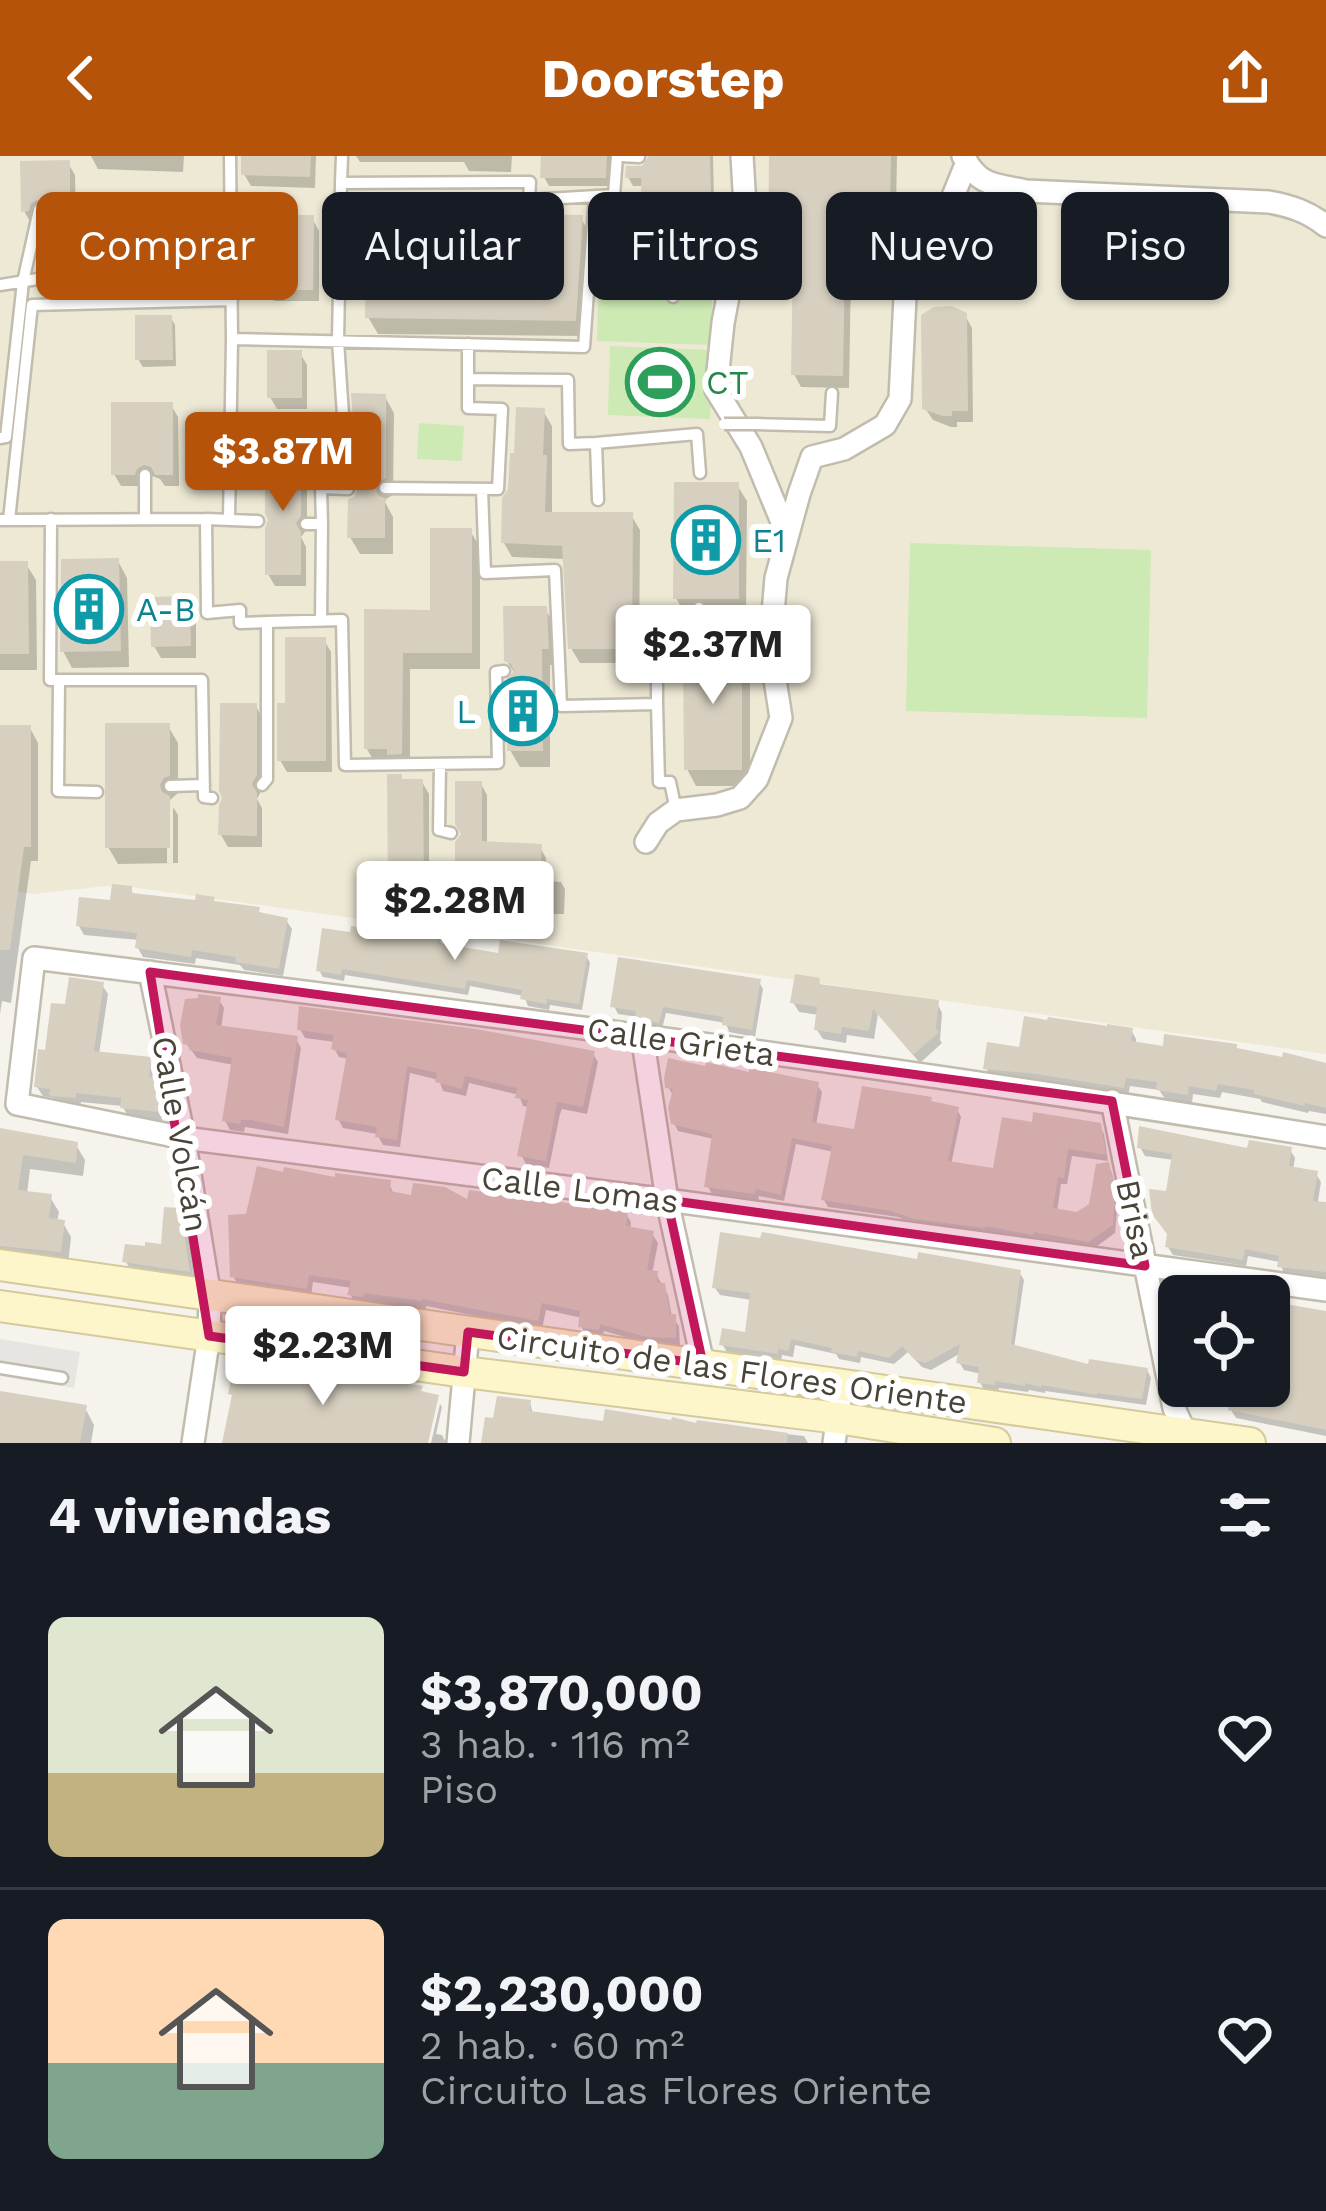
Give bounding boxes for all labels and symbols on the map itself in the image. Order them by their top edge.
sports icon: CT [625,347,695,417]
place label: CT [706,363,749,402]
pin: $3.87M [185,412,381,514]
building icon: E1 [671,505,741,575]
place label: E1 [752,521,786,560]
building icon: A-B [54,574,124,644]
place label: A-B [136,590,195,629]
pin: $2.37M [615,605,811,707]
building icon: L [488,676,558,746]
place label: L [456,692,476,731]
pin: $2.28M [357,861,553,963]
street label: Calle Grieta [585,1009,777,1074]
street label: Calle Volcán [144,1033,217,1235]
street label: Calle Lomas [479,1158,681,1221]
street label: Brisa [1108,1176,1163,1262]
pin: $2.23M [225,1306,421,1408]
street label: Circuito de las Flores Oriente [494,1317,970,1422]

